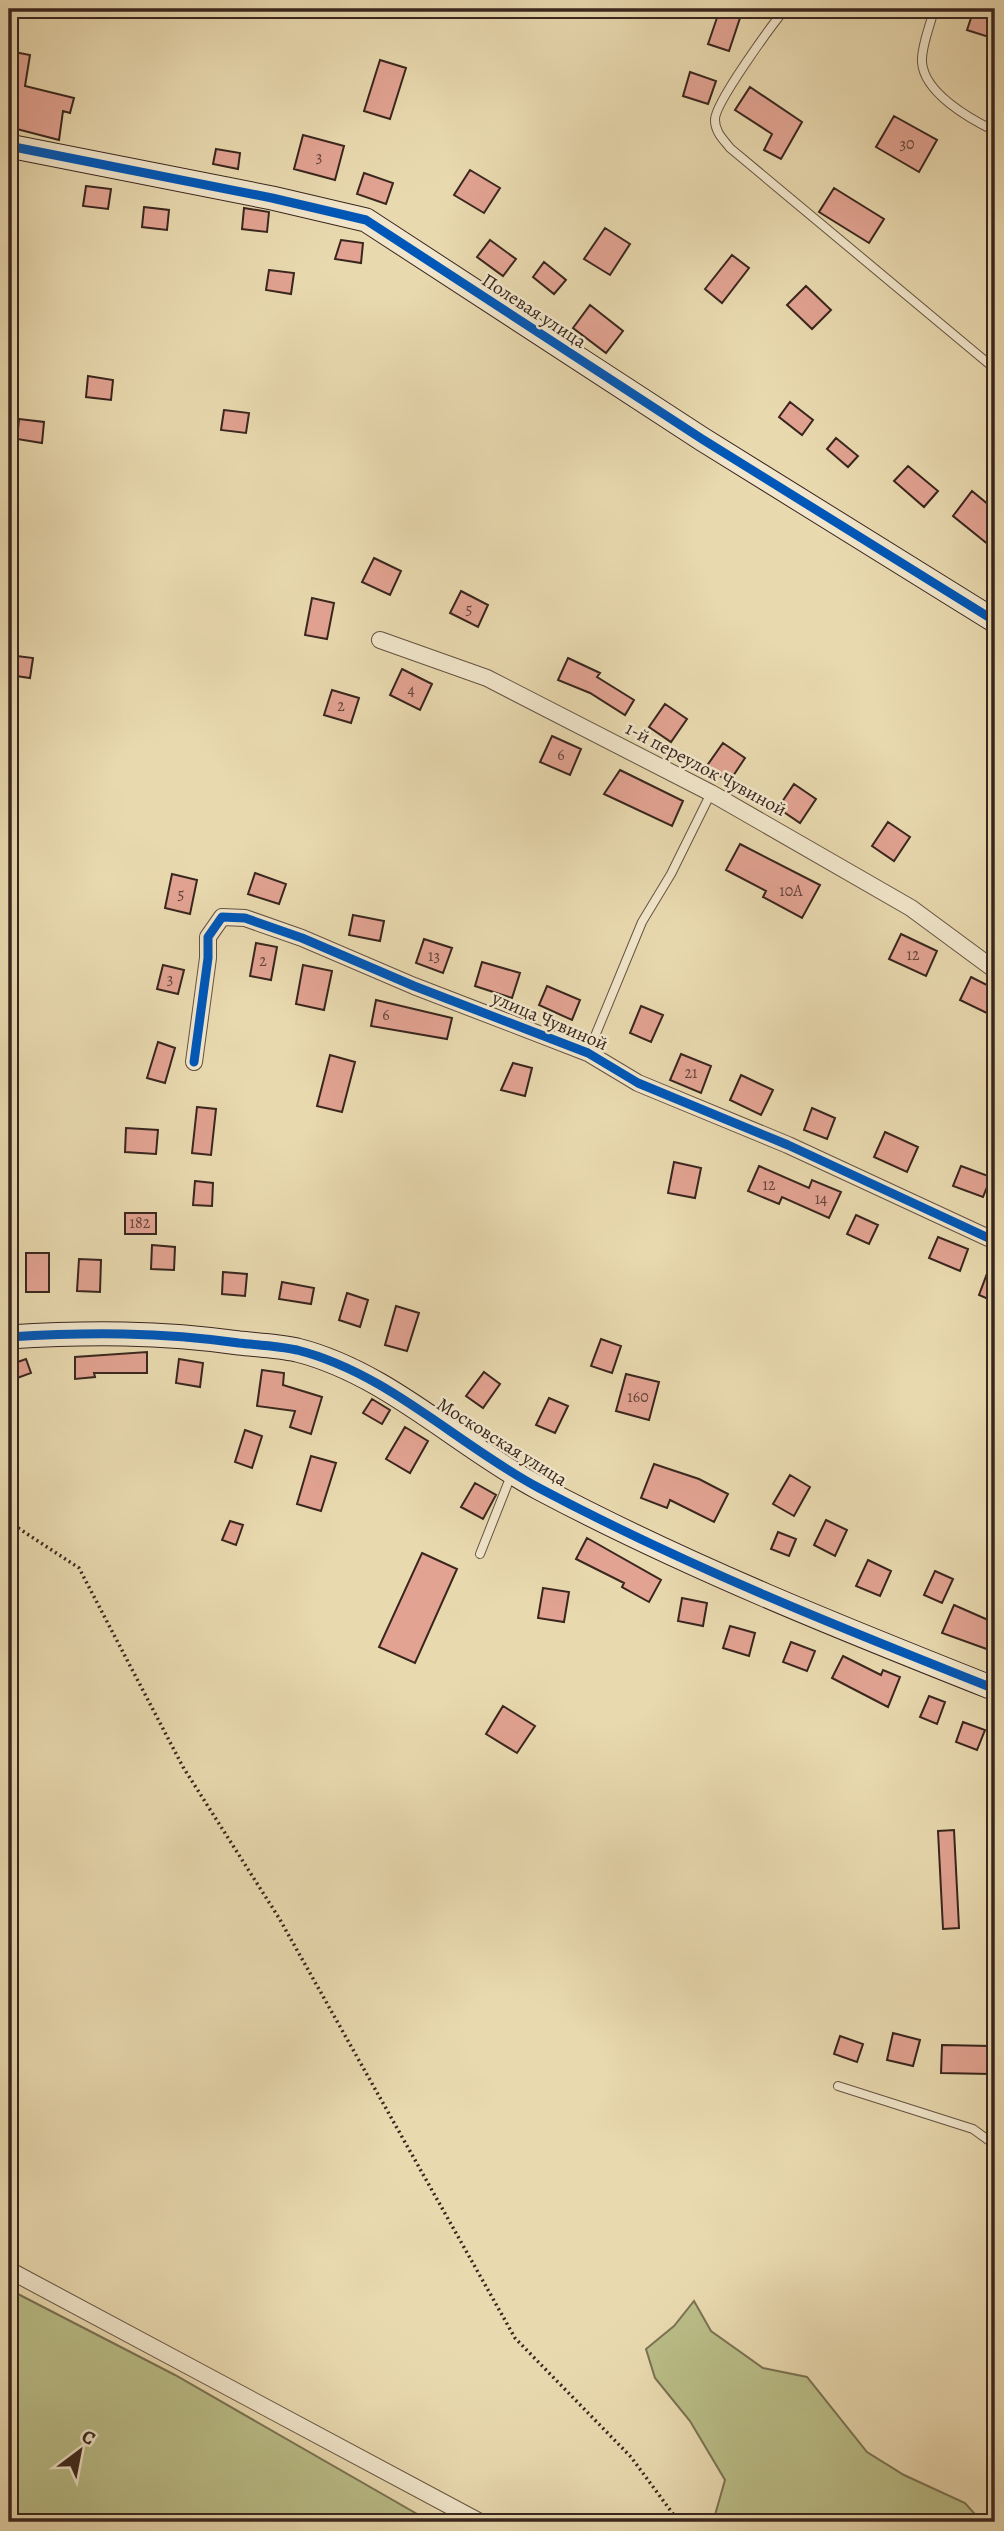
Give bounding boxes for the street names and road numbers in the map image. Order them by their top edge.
street label: Полевая улица [477,267,592,355]
street label: 1-й переулок Чувиной [621,715,791,823]
street label: улица Чувиной [487,984,612,1057]
street label: Московская улица [432,1391,573,1493]

